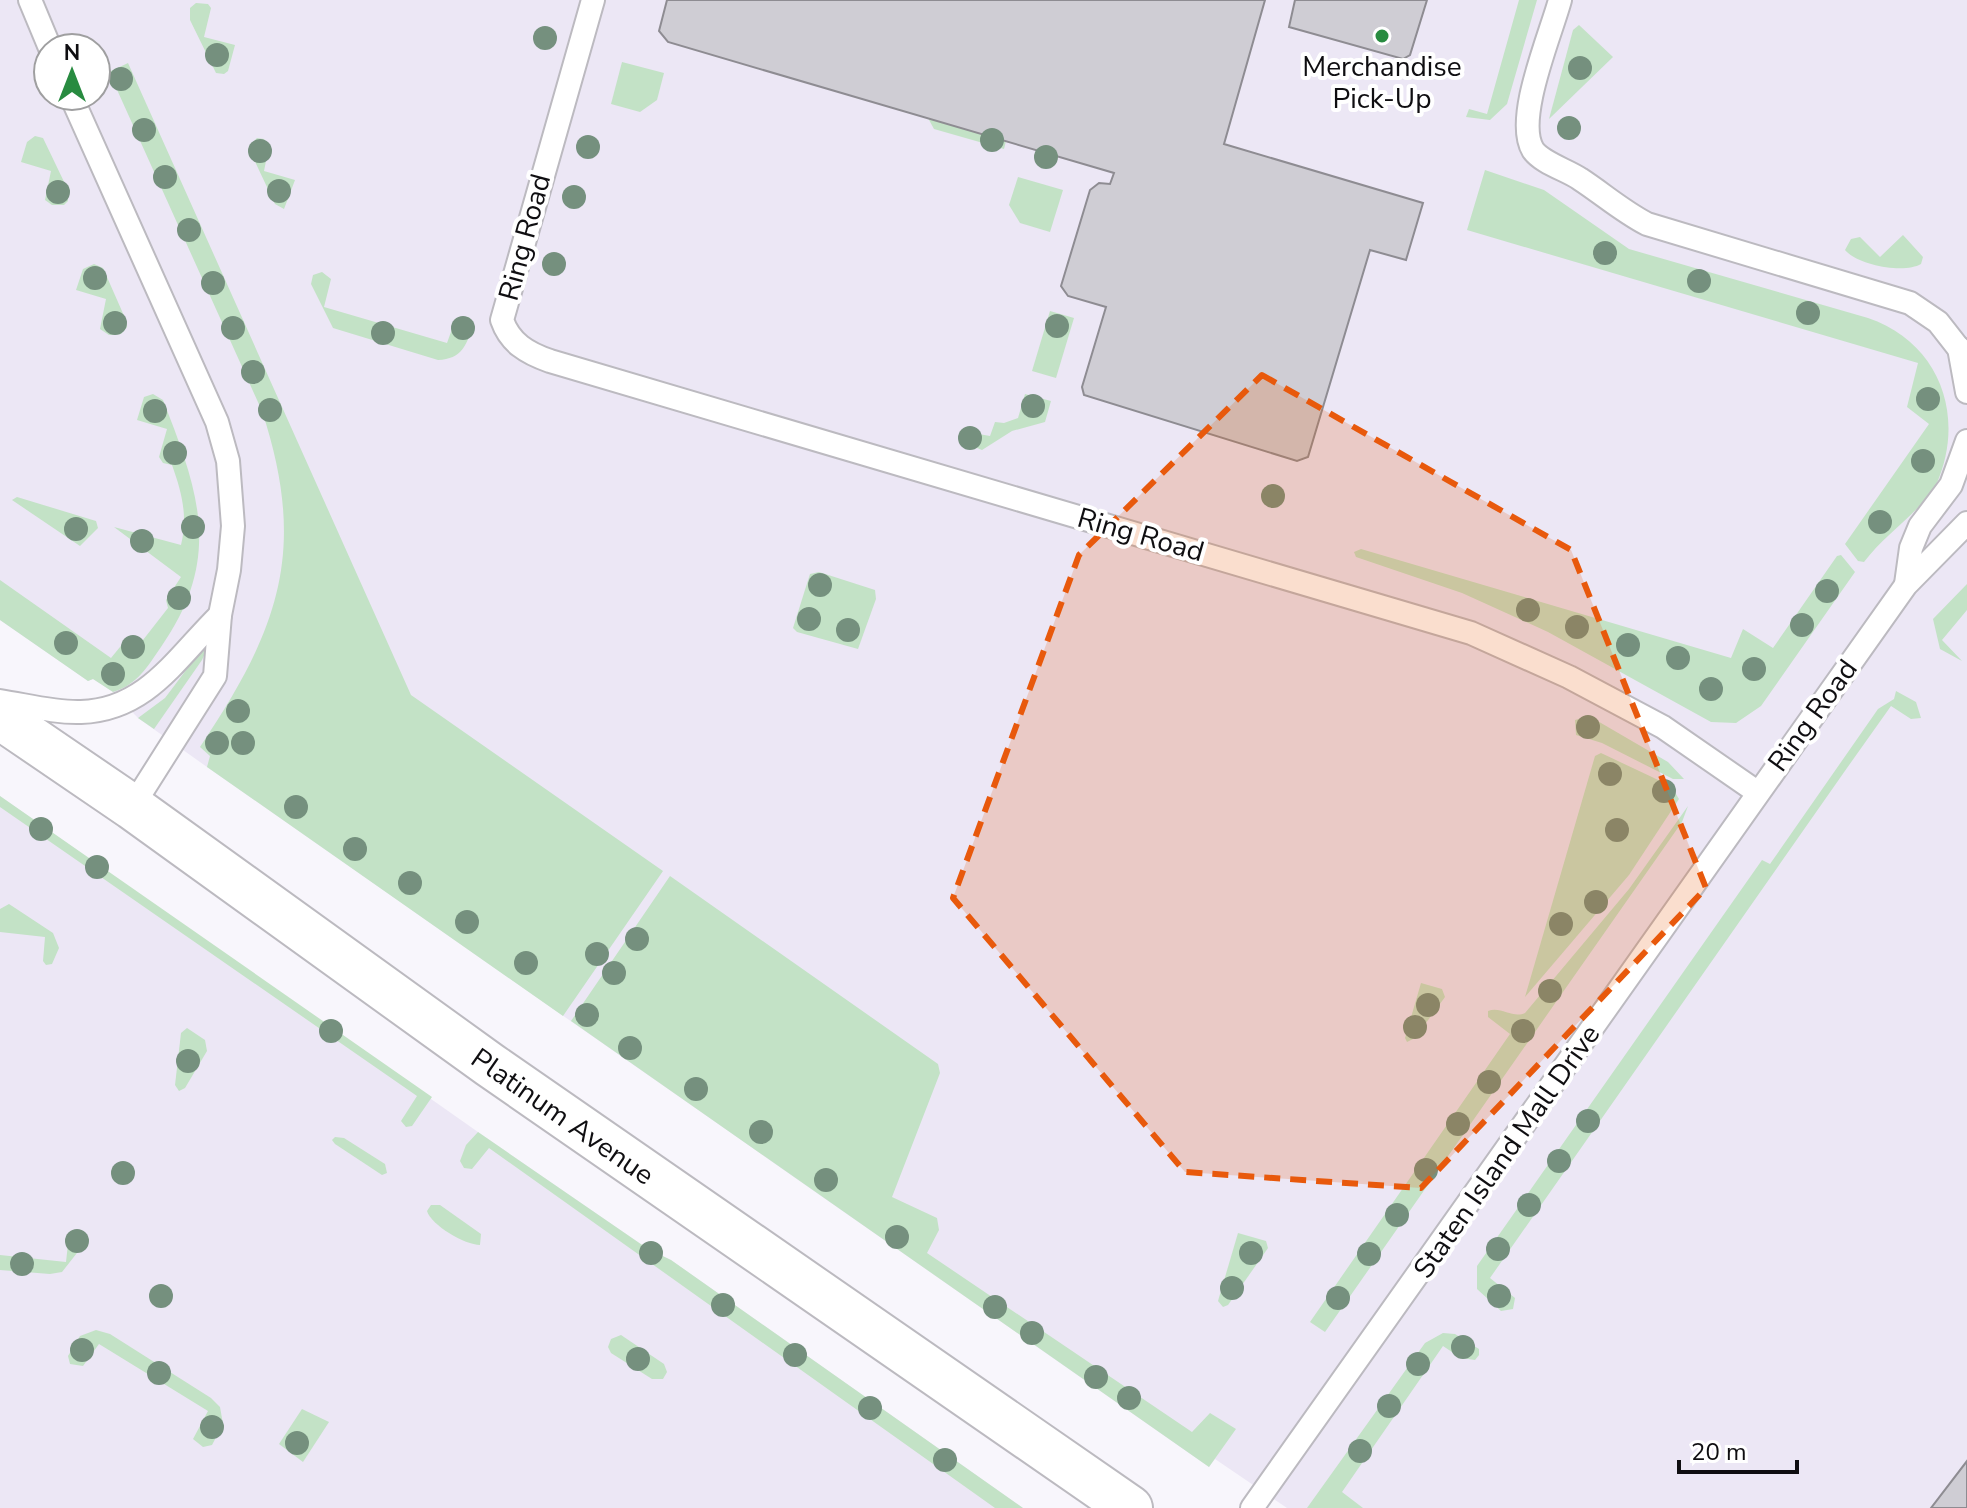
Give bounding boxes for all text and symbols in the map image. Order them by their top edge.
marker: Merchandise Pick-Up [1373,27,1391,45]
north arrow [32,32,112,112]
text: N [64,38,80,68]
place label: Merchandise Pick-Up [1302,48,1462,118]
street label: Ring Road [490,170,560,305]
street label: Ring Road [1073,499,1208,571]
street label: Ring Road [1759,652,1866,779]
street label: Staten Island Mall Drive [1405,1017,1609,1286]
street label: Platinum Avenue [463,1040,661,1194]
scale bar [1679,1424,1797,1474]
text: 20 m [1691,1436,1747,1468]

